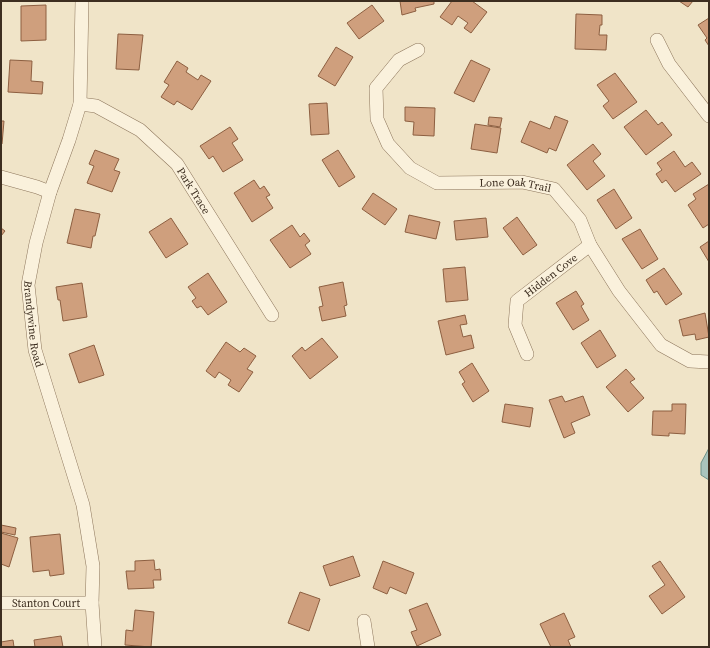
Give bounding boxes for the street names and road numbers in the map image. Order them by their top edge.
street label: Park Trace [173,164,214,217]
street label: Lone Oak Trail [479,174,553,196]
street label: Hidden Cove [521,250,581,300]
street label: Brandywine Road [20,279,48,370]
street label: Stanton Court [12,596,80,611]

